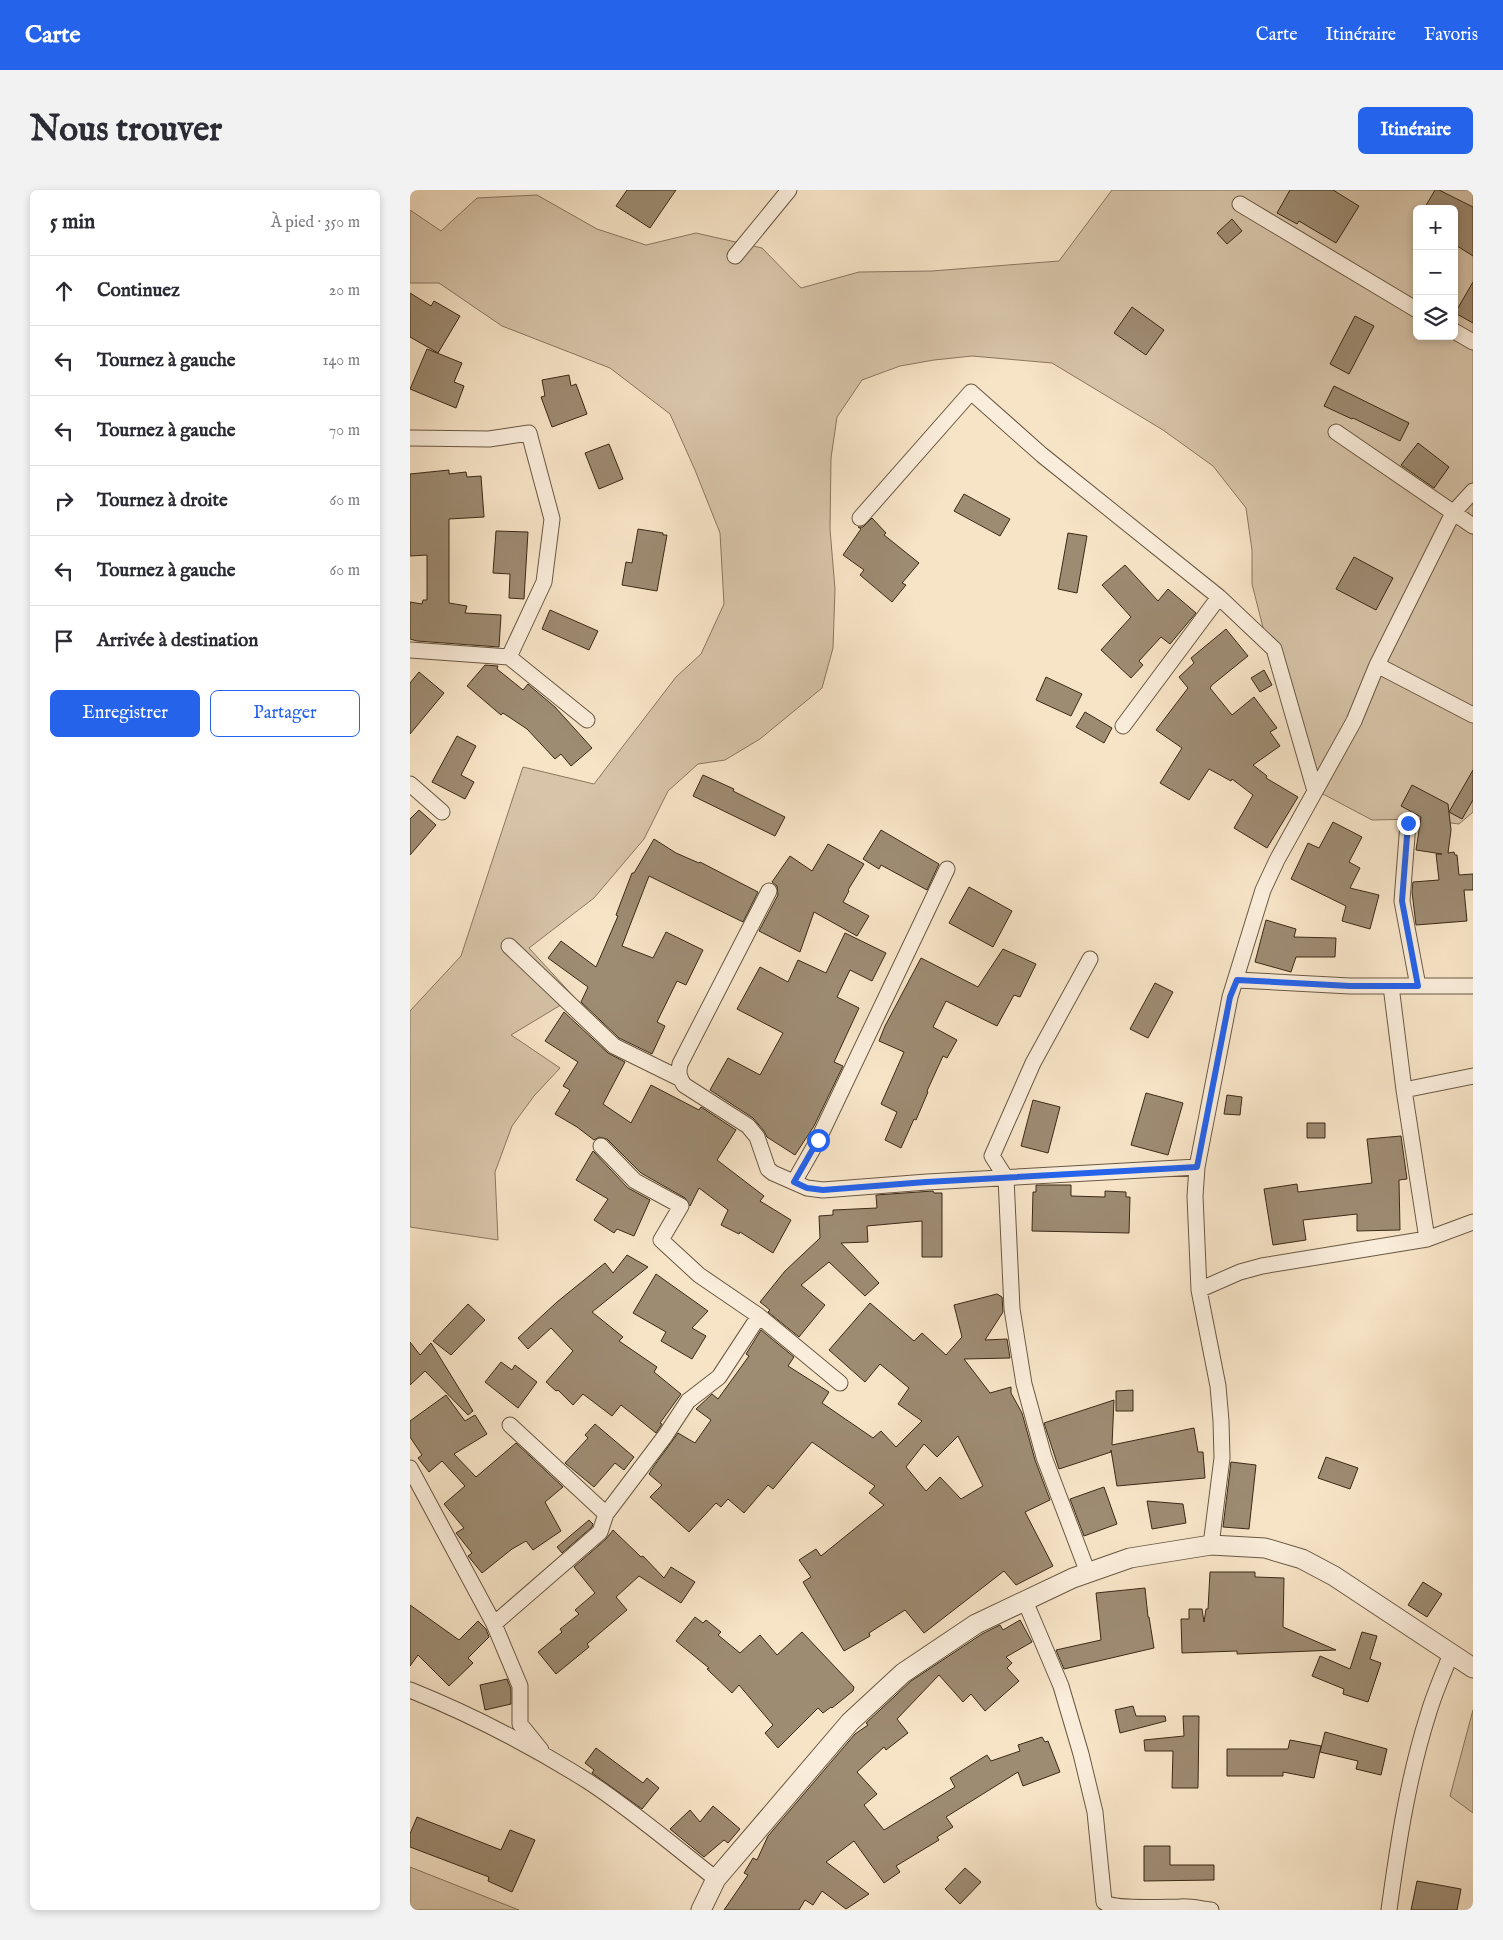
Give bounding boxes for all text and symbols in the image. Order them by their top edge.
text: Carte [25,20,81,51]
text: Carte [1256,24,1298,47]
text: Itinéraire [1326,24,1396,47]
text: Favoris [1424,24,1478,47]
button: Itinéraire [1358,107,1473,154]
text: Nous trouver [30,108,222,153]
map controls [1413,205,1458,340]
button: + [1413,205,1458,250]
text: 5 min [50,209,95,236]
text: À pied · 350 m [271,213,360,233]
button: − [1413,250,1458,295]
icon: ahead [50,277,78,305]
text: Continuez [97,279,180,303]
text: 20 m [329,281,360,301]
button: layers [1413,295,1458,340]
icon: left [50,347,78,375]
text: Tournez à gauche [97,349,236,373]
text: 140 m [322,351,360,371]
icon: left [50,417,78,445]
text: Tournez à gauche [97,419,236,443]
text: 70 m [329,421,360,441]
icon: right [50,487,78,515]
text: Tournez à droite [97,489,228,513]
text: 60 m [330,491,360,511]
icon: left [50,557,78,585]
text: Tournez à gauche [97,559,236,583]
text: 60 m [330,561,360,581]
icon: arrive [50,627,78,655]
text: Arrivée à destination [97,629,258,653]
button: Enregistrer [50,690,200,737]
button: Partager [210,690,360,737]
route end [1397,812,1420,835]
route start [807,1129,830,1152]

